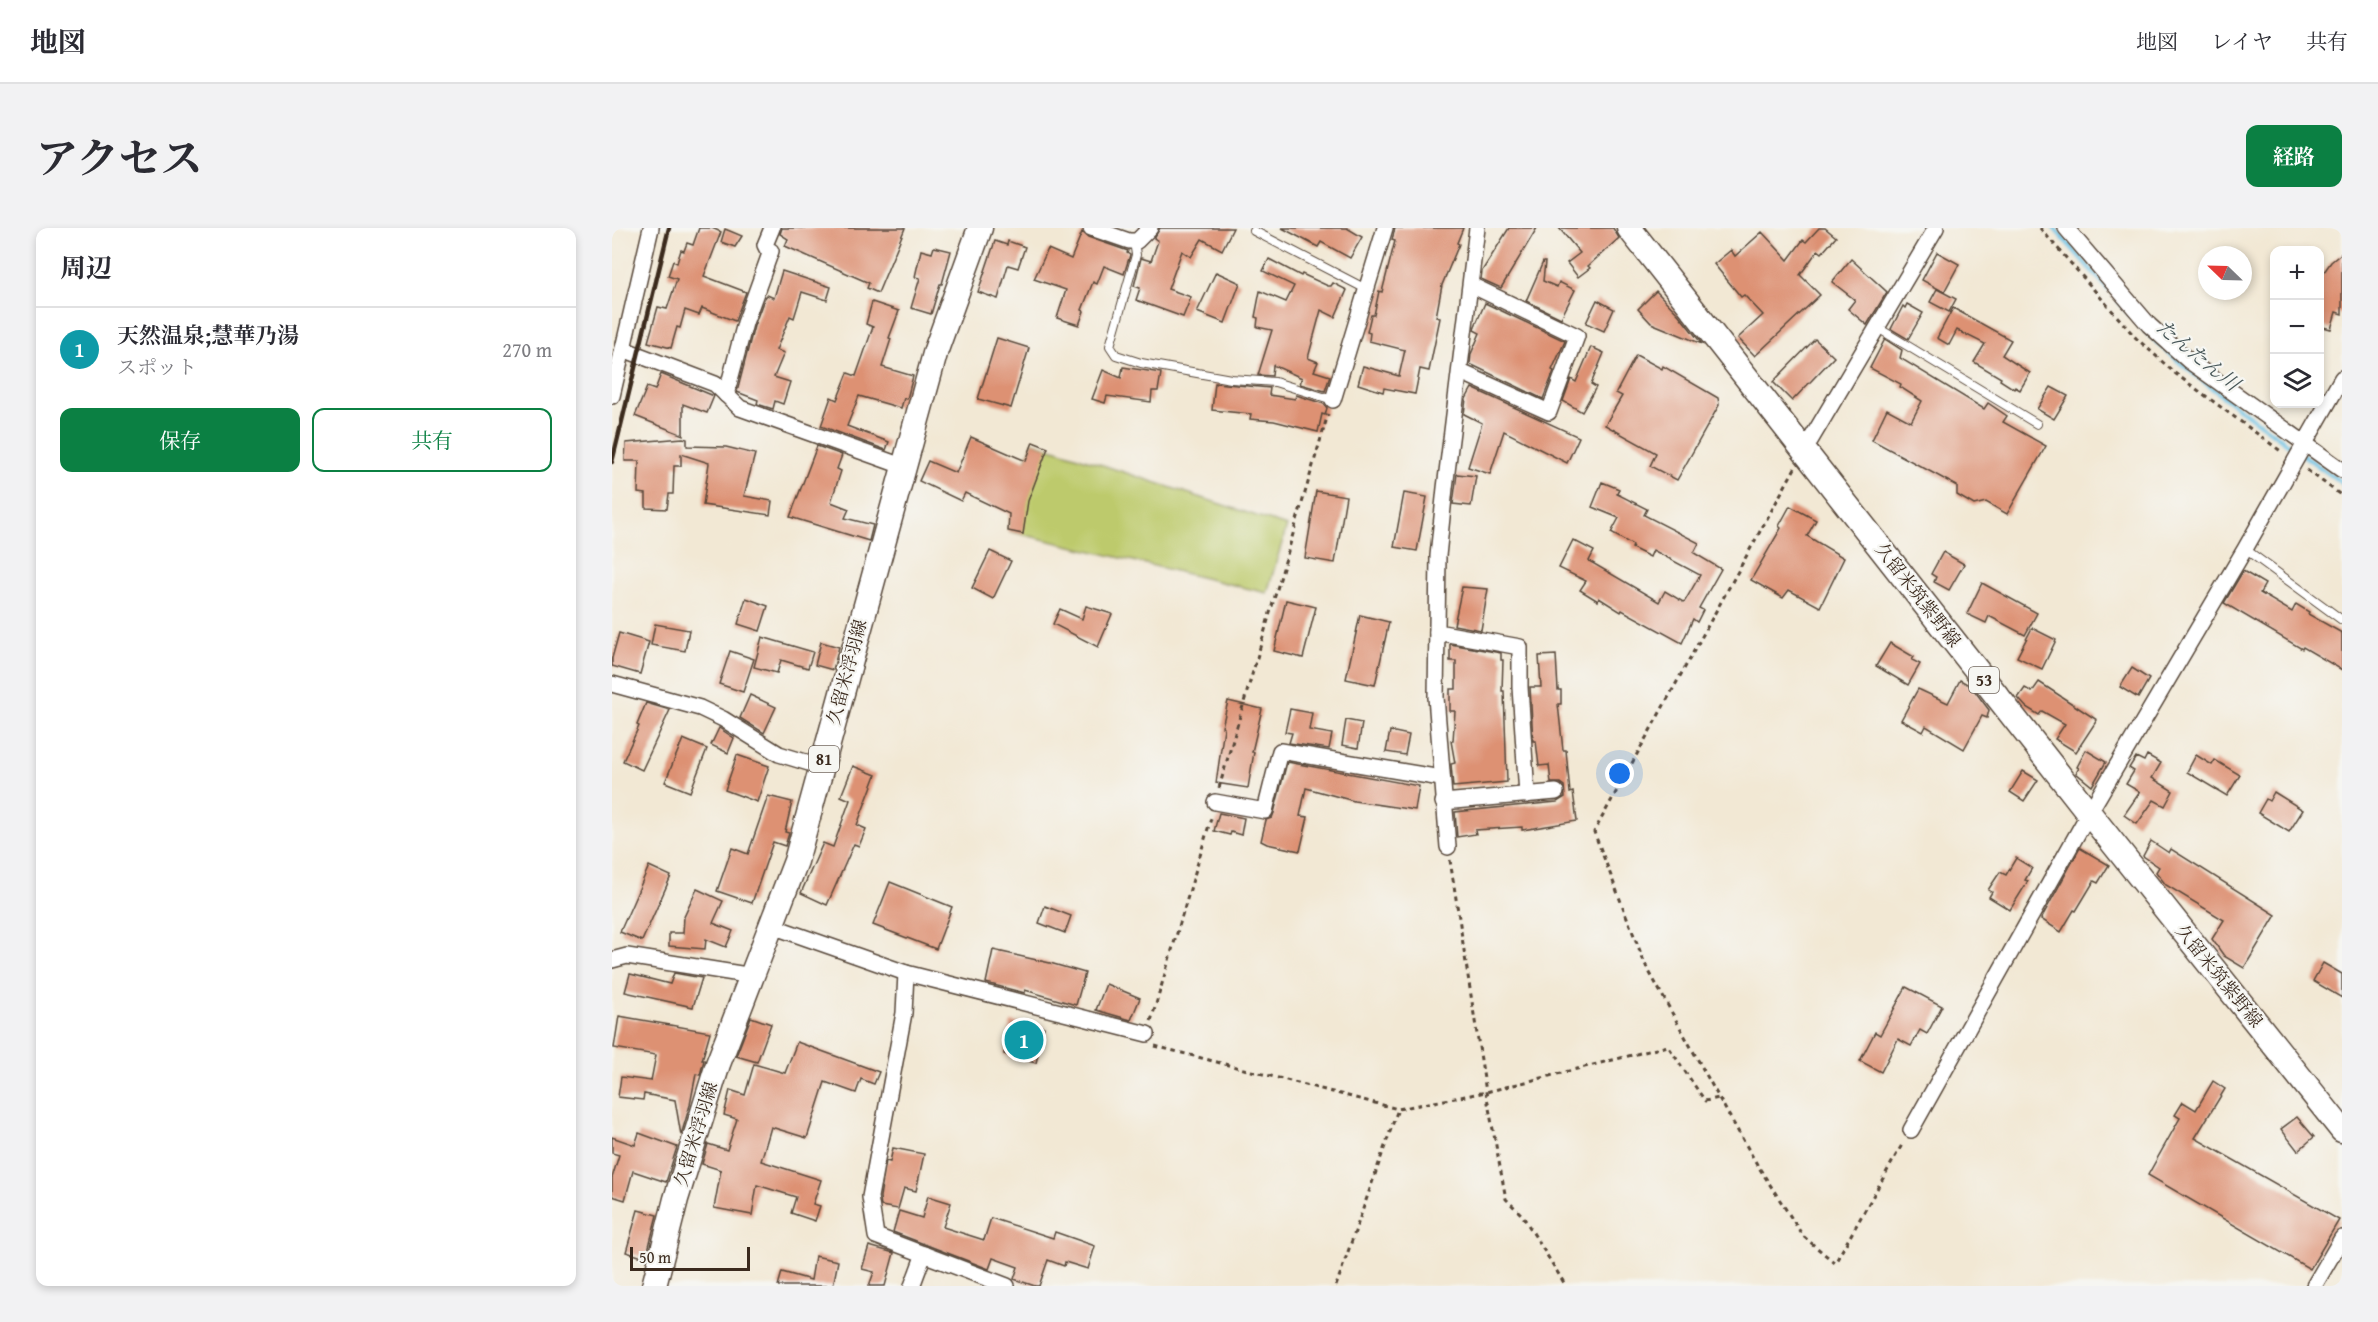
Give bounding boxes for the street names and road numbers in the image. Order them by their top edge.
street label: 久留米筑紫野線 [1869,537,1968,653]
street label: 久留米浮羽線 [820,616,874,728]
road number: 53 [1969,667,1999,693]
road number: 81 [809,746,839,772]
street label: 久留米筑紫野線 [2169,918,2270,1033]
street label: 久留米浮羽線 [667,1078,724,1189]

